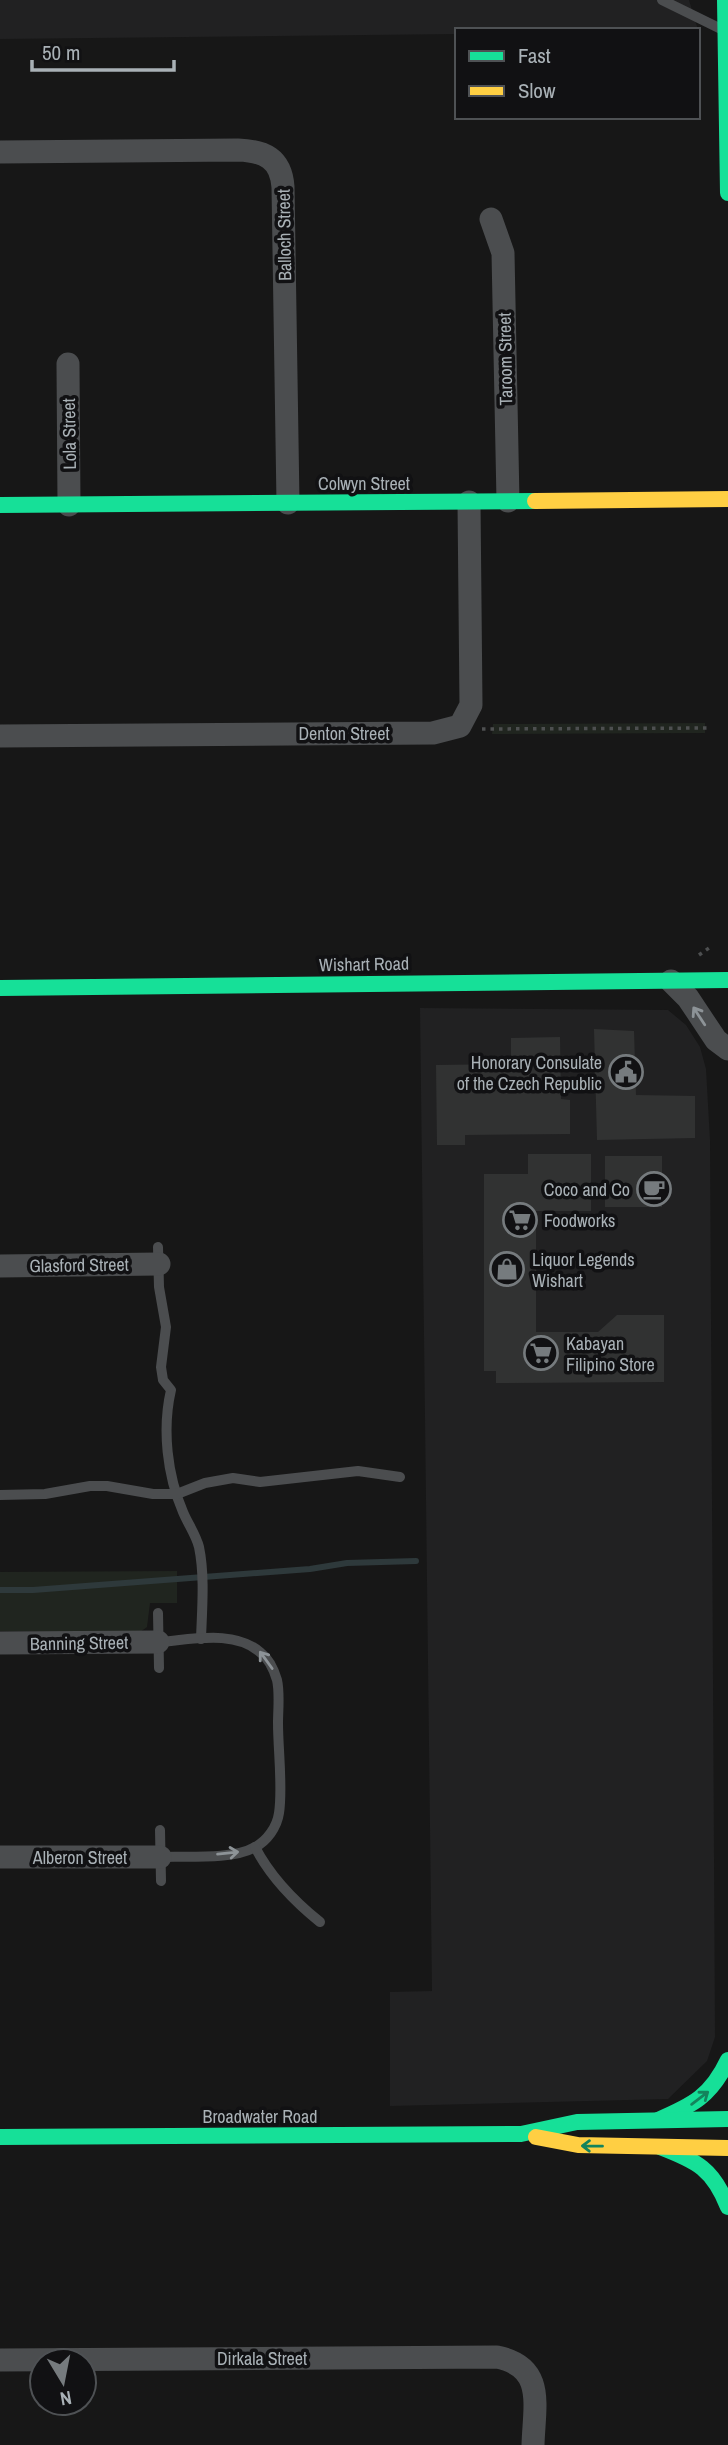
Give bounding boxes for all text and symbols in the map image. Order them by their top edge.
scale bar [32,28,173,72]
legend [455,28,700,119]
text: 50 m [42,38,80,67]
text: Fast [518,41,551,70]
text: Slow [518,76,556,105]
street label: Balloch Street [271,189,297,281]
street label: Taroom Street [492,312,518,406]
street label: Lola Street [56,398,82,470]
street label: Colwyn Street [318,471,410,496]
street label: Denton Street [298,721,390,746]
street label: Wishart Road [319,951,409,977]
one-way arrow [692,1006,706,1026]
place label: Honorary Consulate of the Czech Republic [457,1050,602,1096]
public building icon: Honorary Consulate of the Czech Republic [607,1053,645,1091]
cafe icon: Coco and Co [635,1170,673,1208]
place label: Coco and Co [544,1177,630,1202]
supermarket icon: Foodworks [501,1201,539,1239]
place label: Foodworks [544,1208,615,1233]
place label: Liquor Legends Wishart [532,1247,635,1293]
shop icon: Liquor Legends Wishart [488,1250,526,1288]
street label: Glasford Street [29,1252,129,1278]
place label: Kabayan Filipino Store [566,1331,655,1377]
supermarket icon: Kabayan Filipino Store [522,1334,560,1372]
street label: Banning Street [30,1630,128,1656]
one-way arrow [259,1651,273,1670]
street label: Alberon Street [32,1845,127,1870]
one-way arrow [216,1847,239,1860]
one-way arrow [691,2091,709,2106]
street label: Broadwater Road [203,2104,317,2129]
one-way arrow [580,2139,603,2152]
street label: Dirkala Street [217,2346,307,2371]
north arrow [28,2347,98,2417]
text: N [58,2385,74,2413]

